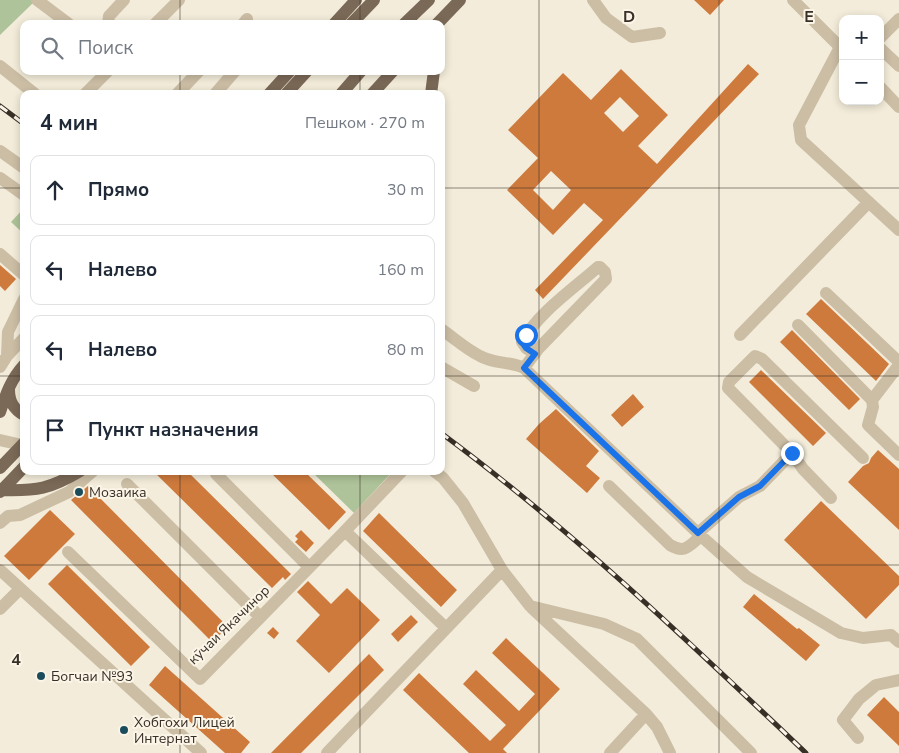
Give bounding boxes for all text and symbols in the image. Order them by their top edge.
text: D [623,6,635,28]
text: E [804,6,814,28]
map controls [839,15,884,105]
button: + [839,15,884,60]
search box [20,20,445,75]
icon: search [38,34,66,62]
text: Поиск [78,35,133,61]
button: − [839,60,884,105]
text: 4 мин [40,109,98,137]
text: Пешком · 270 m [305,112,425,134]
icon: ahead [41,176,69,204]
text: Прямо [88,177,149,203]
text: 30 m [387,179,424,201]
icon: left [41,256,69,284]
text: Налево [88,257,157,283]
text: 160 m [377,259,424,281]
route start [515,324,538,347]
icon: left [41,336,69,364]
text: Налево [88,337,157,363]
text: 80 m [387,339,424,361]
icon: arrive [41,416,69,444]
text: Пункт назначения [88,417,259,443]
route end [781,442,804,465]
place label: Мозаика [89,483,146,502]
marker: Мозаика [73,486,85,498]
street label: кӯчаи Якачинор [184,581,274,669]
text: 4 [11,649,21,671]
place label: Богчаи №93 [51,667,133,686]
marker: Богчаи №93 [35,670,47,682]
place label: Хобгохи Лицей Интернат [134,713,235,748]
marker: Хобгохи Лицей Интернат [118,724,130,736]

